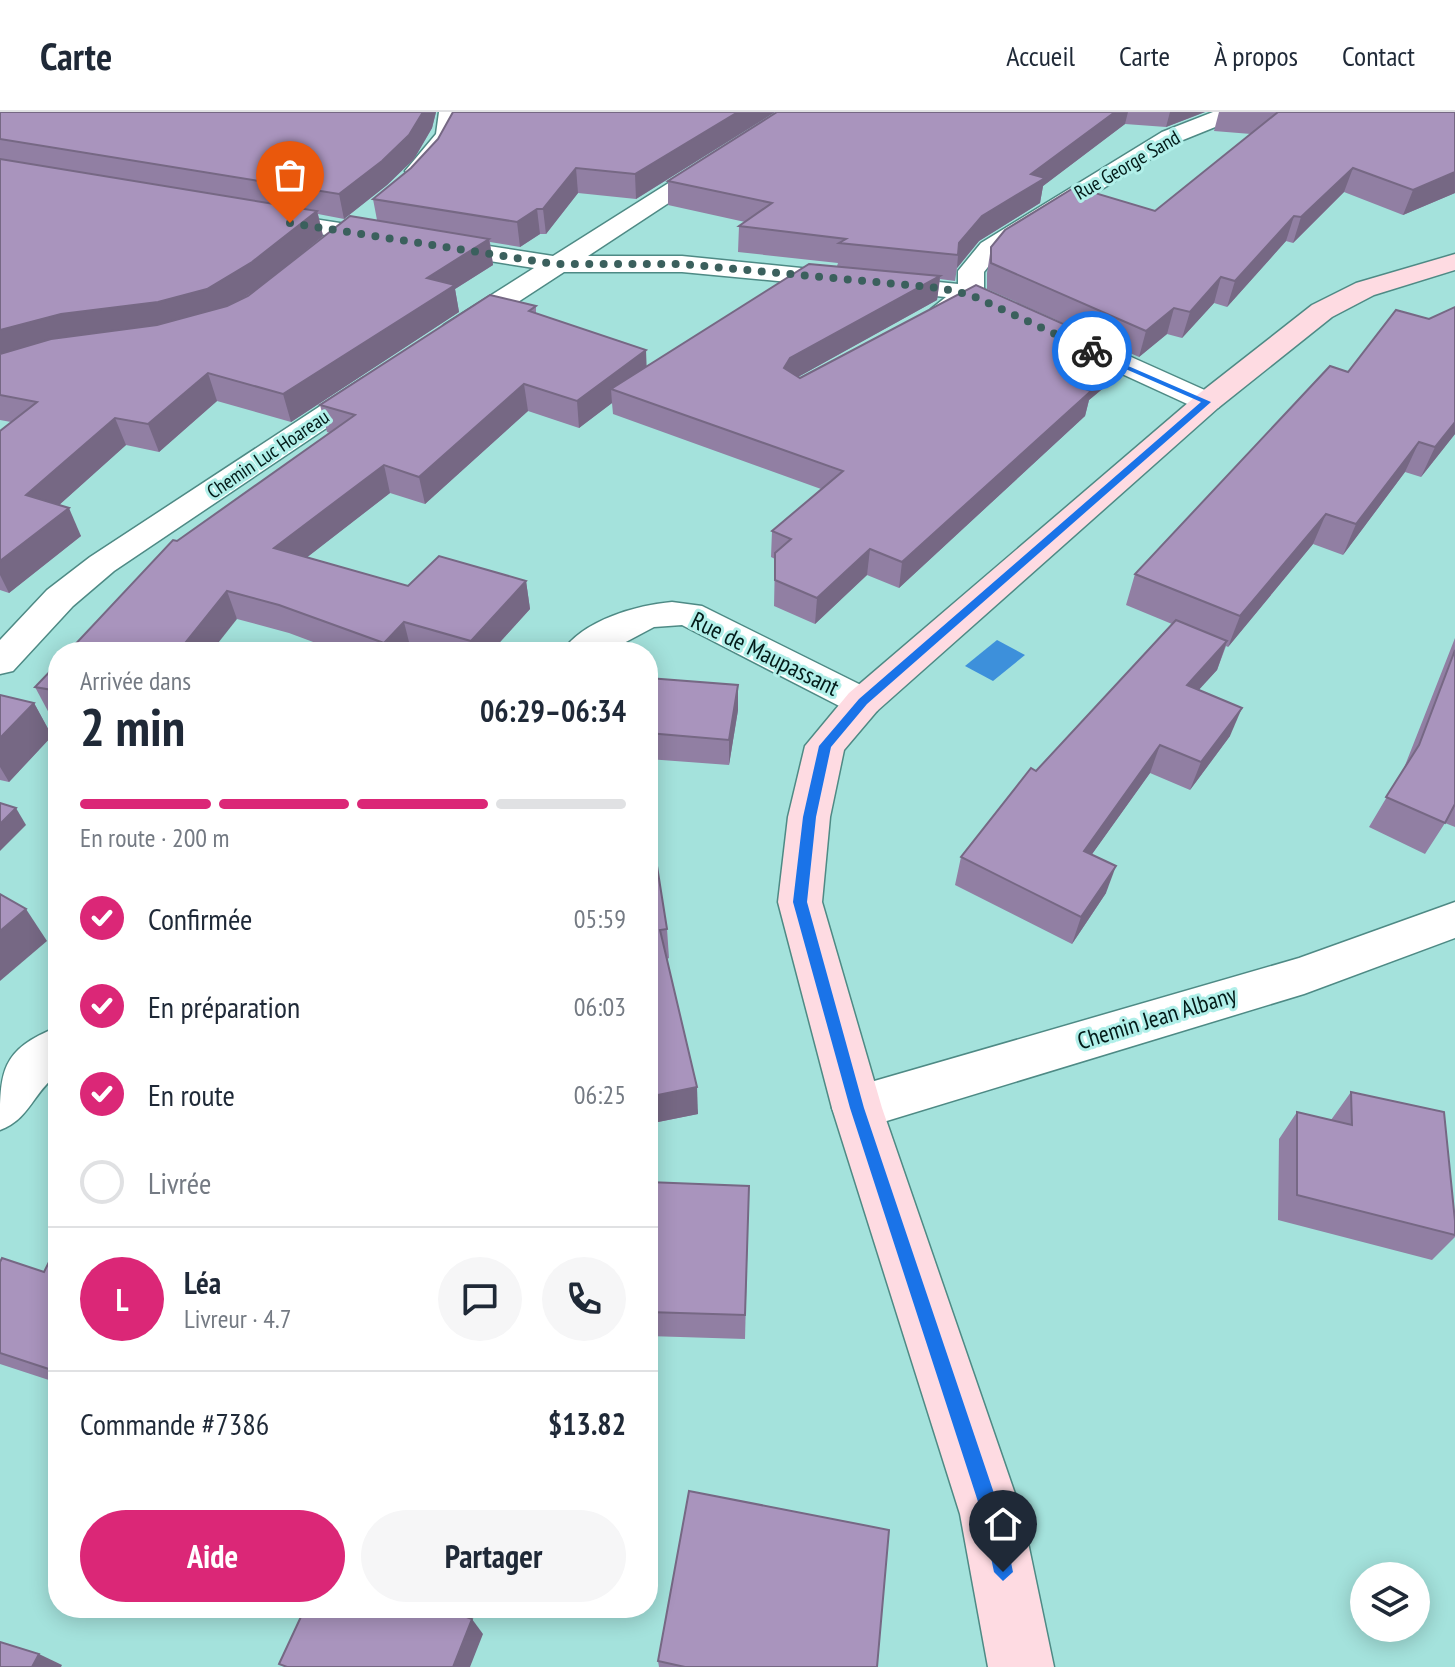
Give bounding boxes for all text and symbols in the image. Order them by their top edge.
text: Carte [40,31,112,80]
text: Accueil [1006,37,1075,74]
text: Carte [1119,37,1170,74]
text: À propos [1214,37,1298,74]
text: Contact [1342,37,1415,74]
street label: Rue George Sand [1069,124,1185,206]
pin [256,141,324,223]
icon: bag [268,153,312,197]
courier [1052,311,1132,391]
icon: bike [1070,329,1114,373]
street label: Chemin Luc Hoareau [202,404,334,504]
street label: Rue de Maupassant [686,604,845,703]
text: Arrivée dans [80,664,191,697]
text: 06:29–06:34 [480,691,626,730]
text: 2 min [80,693,185,760]
text: En route · 200 m [80,821,230,854]
icon: check [80,896,124,940]
text: Confirmée [148,899,252,938]
text: 05:59 [574,902,626,935]
street label: Chemin Jean Albany [1074,979,1240,1056]
icon: check [80,984,124,1028]
text: En préparation [148,987,300,1026]
text: 06:03 [574,990,626,1023]
icon: check [80,1072,124,1116]
text: En route [148,1075,235,1114]
text: 06:25 [574,1078,626,1111]
text: Livrée [148,1163,211,1202]
button: chat [438,1257,522,1341]
button: phone [542,1257,626,1341]
text: Léa [184,1263,221,1302]
text: L [116,1280,128,1319]
text: Livreur · 4.7 [184,1302,291,1335]
text: Commande #7386 [80,1404,269,1443]
text: $13.82 [548,1404,626,1443]
pin [969,1490,1037,1572]
icon: home [981,1502,1025,1546]
button: Aide [80,1510,345,1602]
button: Partager [361,1510,626,1602]
map controls [1350,1562,1430,1642]
button: layers [1350,1562,1430,1642]

